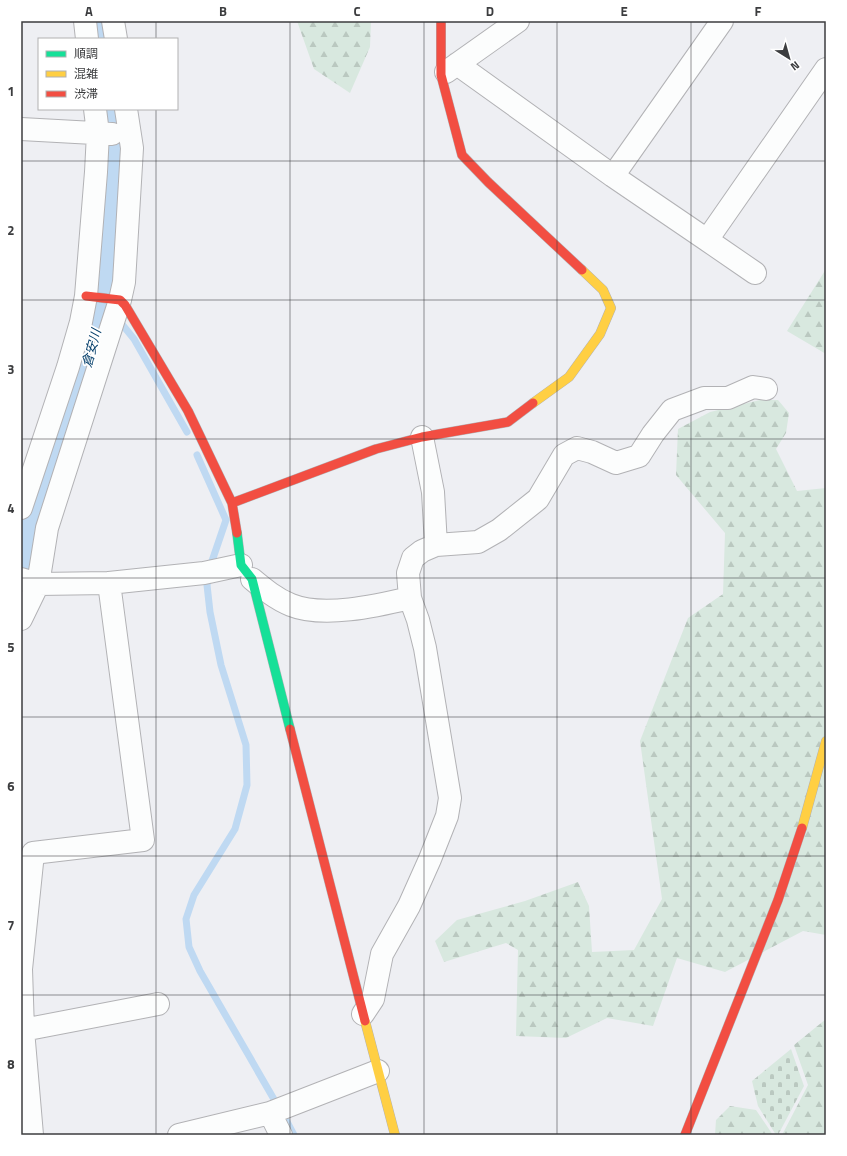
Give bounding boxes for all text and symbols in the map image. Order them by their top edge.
text: A [85,1,93,21]
text: B [219,1,227,21]
text: C [353,1,361,21]
text: D [486,1,494,21]
text: E [620,1,628,21]
text: F [755,1,762,21]
legend [38,38,178,110]
north arrow [769,38,809,78]
text: 順調 [74,44,98,63]
text: N [787,57,803,75]
text: 混雑 [74,64,98,83]
text: 1 [7,81,15,101]
text: 渋滞 [74,84,98,103]
text: 2 [7,220,15,240]
water label: 倉安川 [76,325,106,369]
text: 3 [7,359,15,379]
text: 4 [7,498,15,518]
text: 5 [7,637,15,657]
text: 6 [7,776,15,796]
text: 7 [7,915,15,935]
text: 8 [7,1054,15,1074]

